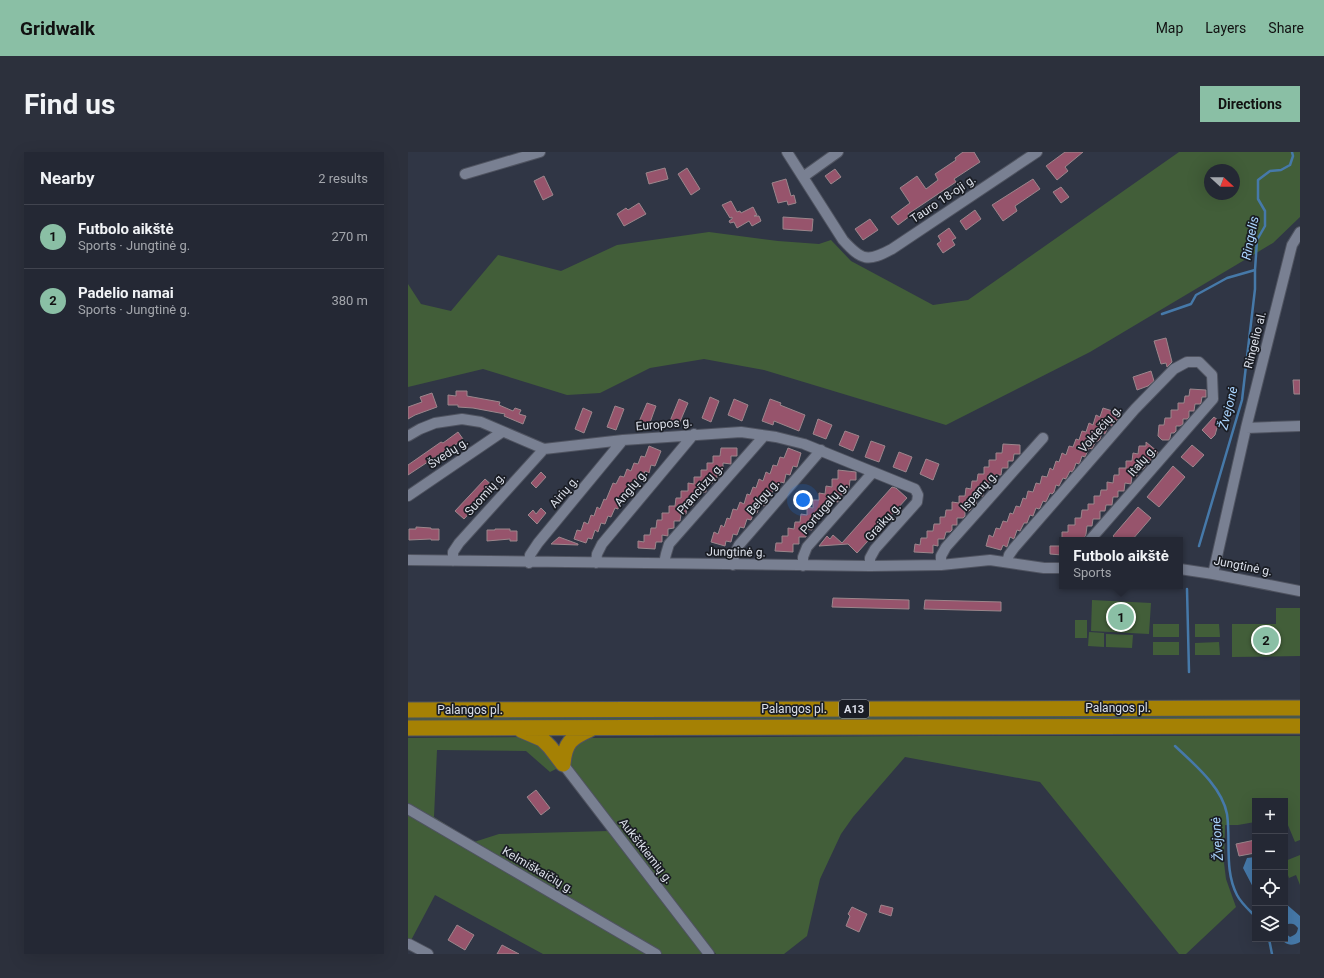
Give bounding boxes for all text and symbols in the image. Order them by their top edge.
text: Gridwalk [20,17,95,40]
text: Map [1156,20,1183,36]
text: Layers [1205,20,1246,36]
text: Share [1268,20,1304,36]
button: Directions [1200,86,1300,122]
text: Find us [24,88,115,121]
north arrow [1204,164,1240,200]
text: Nearby [40,168,95,188]
text: 2 results [318,171,368,186]
street label: Tauro 18-oji g. [908,172,978,226]
water label: Ringelis [1238,214,1262,261]
text: Futbolo aikštė [78,220,174,238]
text: 1 [49,229,57,244]
text: 270 m [331,229,368,244]
text: Sports · Jungtinė g. [78,238,190,253]
text: Padelio namai [78,284,174,302]
text: 2 [49,293,57,308]
text: 380 m [331,293,368,308]
text: Sports · Jungtinė g. [78,302,190,317]
street label: Ringelio al. [1241,310,1269,370]
water label: Žvejonė [1215,385,1241,432]
street label: Vokiečių g. [1076,402,1124,456]
street label: Europos g. [635,415,693,433]
street label: Švedų g. [425,434,471,472]
street label: Italų g. [1125,443,1159,479]
street label: Prancūzų g. [674,461,726,517]
street label: Anglų g. [612,467,650,509]
street label: Ispanų g. [957,468,1001,514]
street label: Suomių g. [462,469,508,519]
street label: Airių g. [547,473,581,511]
street label: Belgų g. [744,476,782,518]
street label: Portugalų g. [797,479,851,537]
your location [793,490,813,510]
street label: Graikų g. [862,500,904,544]
popup [1059,537,1183,589]
street label: Jungtinė g. [706,544,766,560]
text: Futbolo aikštė [1073,547,1169,565]
street label: Jungtinė g. [1213,553,1273,579]
text: Sports [1073,565,1111,580]
pin: 1 [1108,602,1134,632]
pin: 2 [1253,625,1279,655]
road number: A13 [839,700,869,718]
street label: Palangos pl. [1085,701,1151,715]
street label: Palangos pl. [761,702,827,716]
street label: Palangos pl. [437,703,503,717]
map controls [1252,798,1288,942]
button: + [1252,798,1288,834]
street label: Aukštkiemių g. [616,816,676,886]
water label: Žvejonė [1208,816,1226,862]
button: − [1252,834,1288,870]
street label: Kelmiškaičių g. [500,844,576,896]
button: locate [1252,870,1288,906]
button: layers [1252,906,1288,942]

